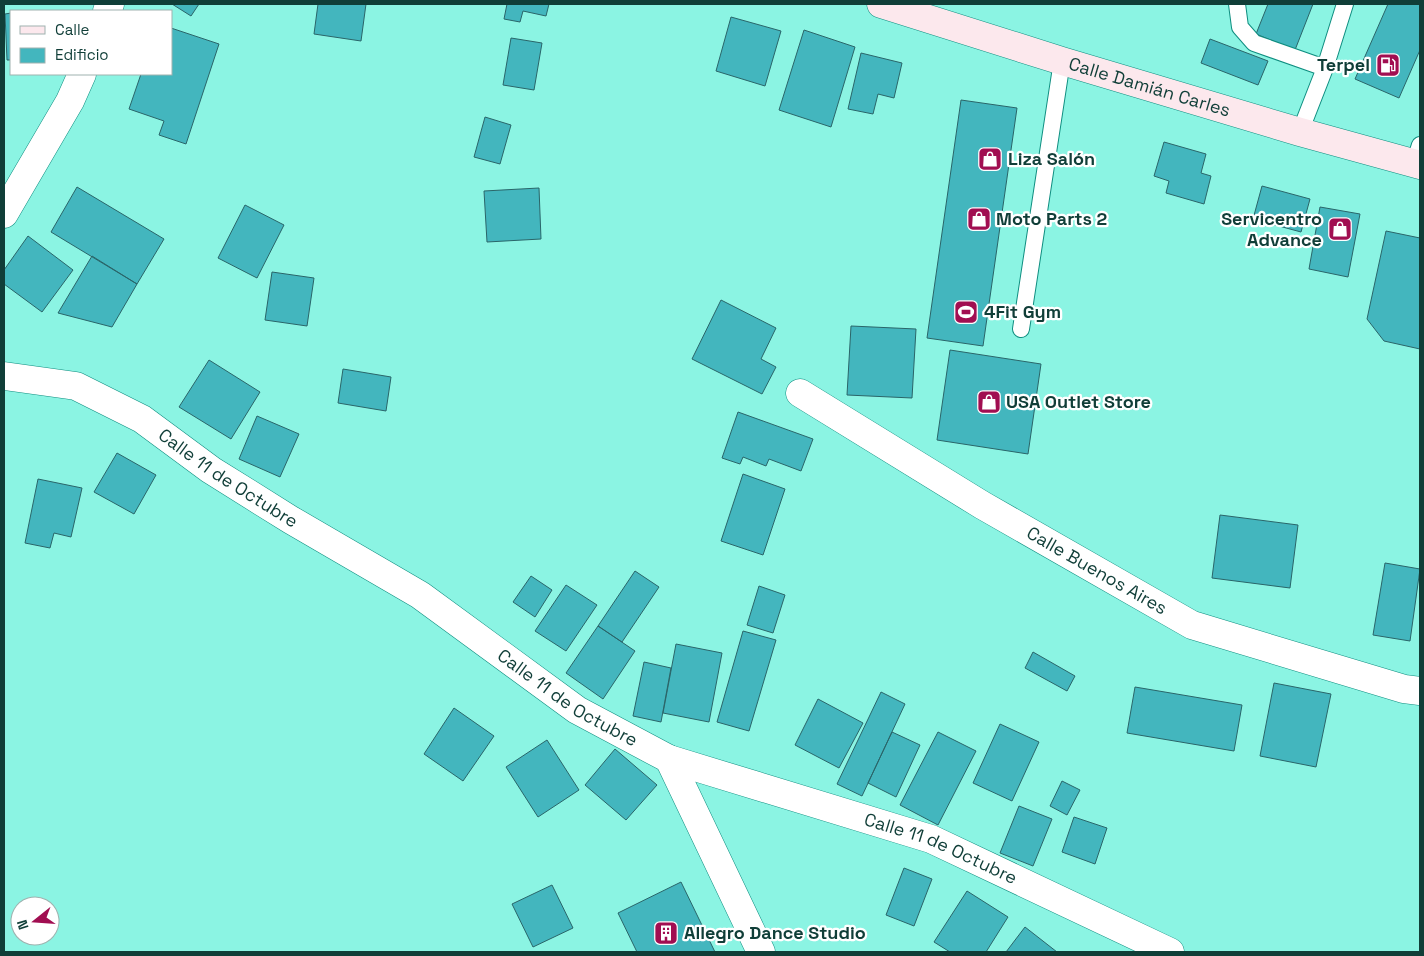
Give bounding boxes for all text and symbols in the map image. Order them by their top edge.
legend [10,10,172,75]
text: Calle [55,20,90,39]
text: Edificio [55,45,109,64]
street label: Calle Damián Carles [1066,52,1233,122]
fuel station icon: Terpel [1375,52,1401,78]
place label: Terpel [1317,53,1370,76]
shop icon: Liza Salón [977,146,1003,172]
place label: Liza Salón [1008,147,1095,170]
shop icon: Moto Parts 2 [966,206,992,232]
place label: Moto Parts 2 [996,207,1108,230]
place label: Servicentro Advance [1221,207,1322,251]
shop icon: Servicentro Advance [1327,216,1353,242]
sports icon: 4Fit Gym [953,299,979,325]
place label: 4Fit Gym [984,300,1061,323]
shop icon: USA Outlet Store [976,389,1002,415]
place label: USA Outlet Store [1006,390,1151,413]
street label: Calle 11 de Octubre [154,423,302,533]
street label: Calle Buenos Aires [1023,521,1171,619]
street label: Calle 11 de Octubre [493,644,642,751]
street label: Calle 11 de Octubre [862,807,1021,889]
north arrow [10,896,60,946]
text: N [13,918,33,932]
building icon: Allegro Dance Studio [653,920,679,946]
place label: Allegro Dance Studio [684,921,866,944]

